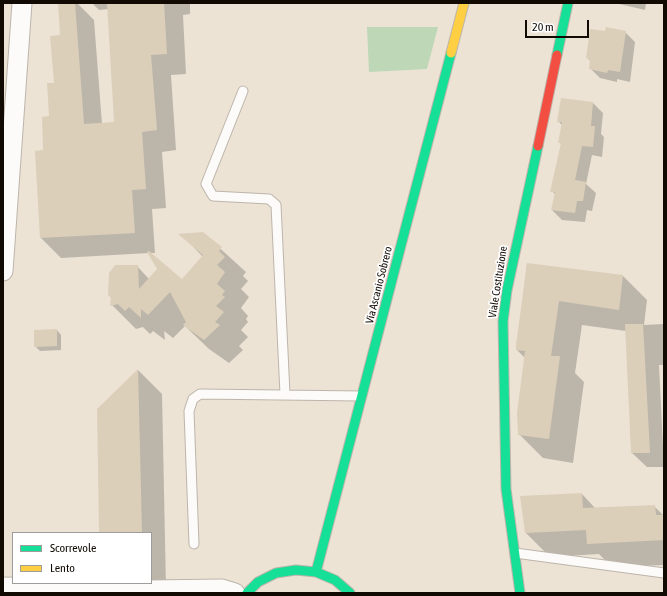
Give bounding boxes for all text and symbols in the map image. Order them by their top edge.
scale bar [527,12,591,38]
text: 20 m [532,20,554,34]
street label: Via Ascanio Sobrero [363,245,395,325]
street label: Viale Costituzione [486,245,510,319]
legend [12,532,152,584]
text: Scorrevole [50,541,97,555]
text: Lento [50,561,75,575]

